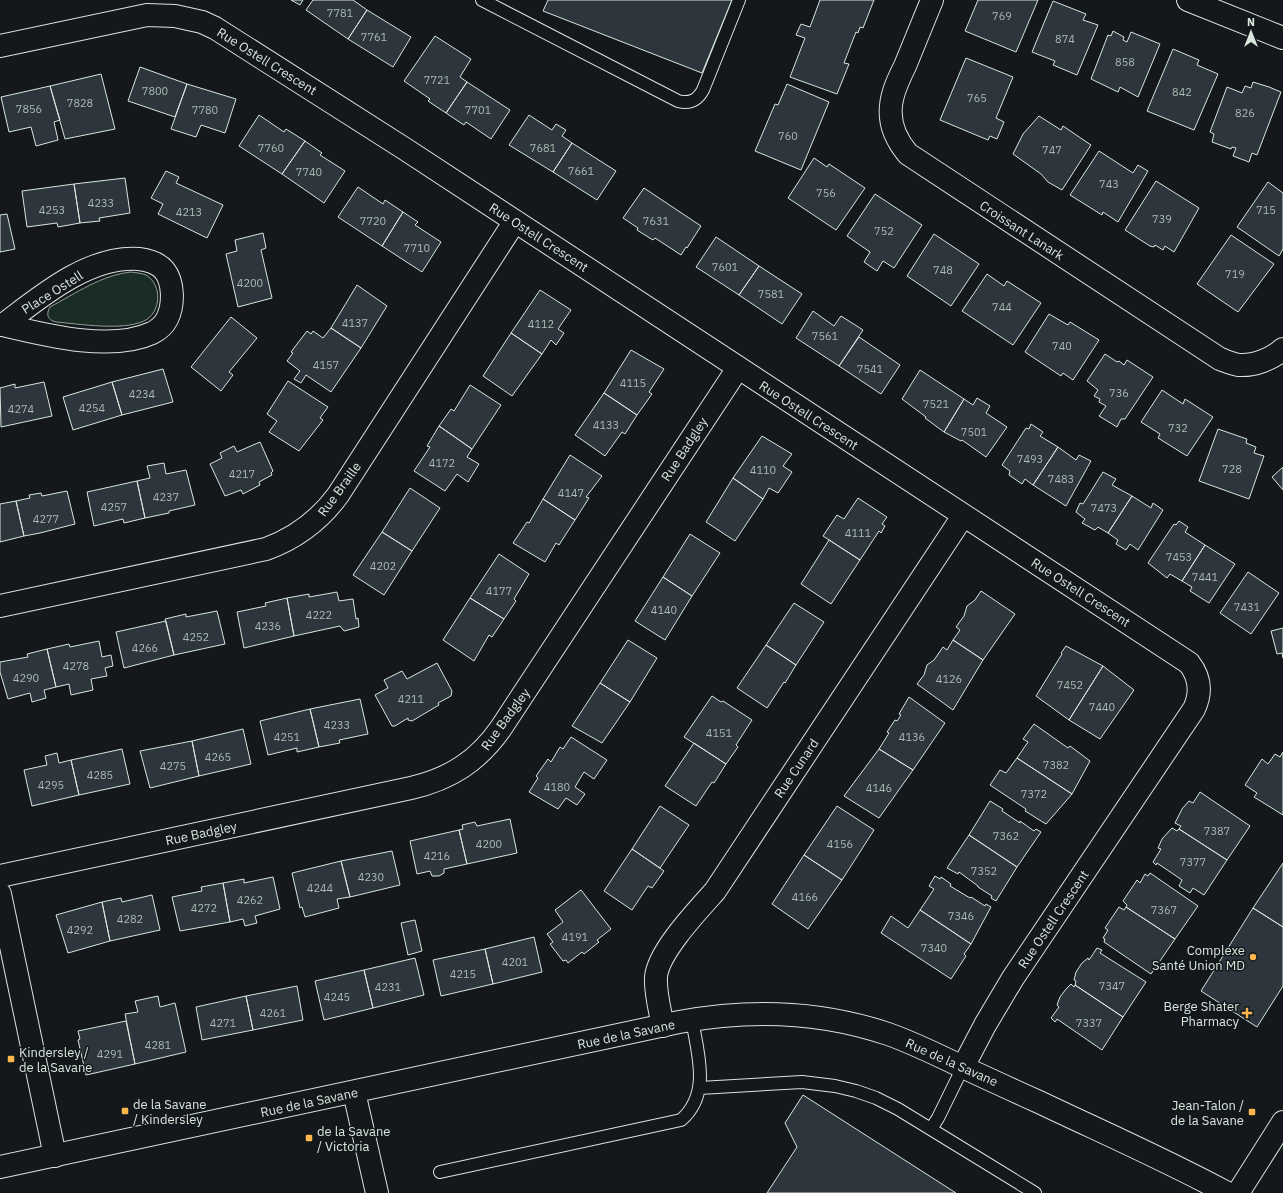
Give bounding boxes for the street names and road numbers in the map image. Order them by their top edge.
street label: Rue Ostell Crescent [214,24,320,99]
street label: Croissant Lanark [976,197,1067,264]
street label: Rue Ostell Crescent [486,199,592,276]
street label: Place Ostell [18,267,86,318]
street label: Rue Ostell Crescent [756,377,862,454]
street label: Rue Badgley [657,414,712,484]
street label: Rue Braille [314,459,365,520]
street label: Rue Ostell Crescent [1028,554,1134,631]
street label: Rue Badgley [477,684,534,754]
street label: Rue Cunard [770,735,822,801]
street label: Rue Badgley [164,817,239,849]
street label: Rue Ostell Crescent [1014,867,1093,972]
street label: Rue de la Savane [576,1016,676,1053]
street label: Rue de la Savane [903,1034,1001,1090]
street label: Rue de la Savane [259,1084,359,1121]

